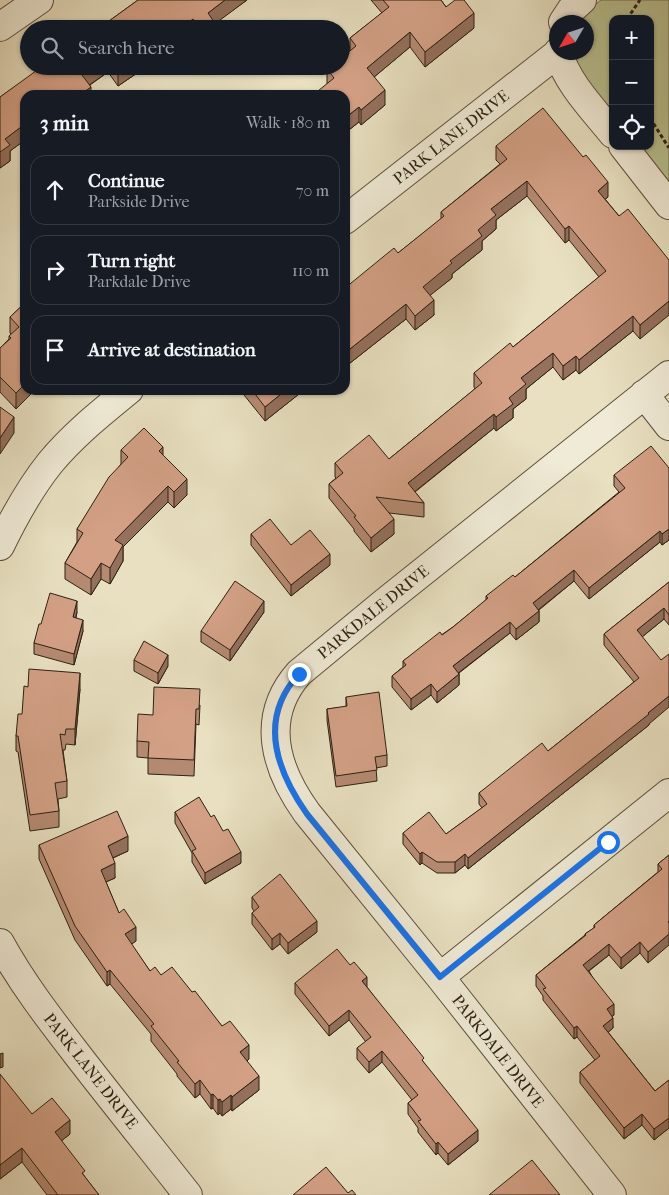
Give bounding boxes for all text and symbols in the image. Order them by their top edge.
north arrow [549,15,594,60]
map controls [609,15,654,150]
button: + [609,15,654,60]
search box [20,20,350,75]
icon: search [38,34,66,62]
text: Search here [78,37,174,59]
button: − [609,60,654,105]
street label: PARK LANE DRIVE [389,86,513,188]
button: locate [609,105,654,150]
text: 3 min [40,111,89,135]
text: Walk · 180 m [246,113,330,132]
text: Continue [88,170,164,192]
icon: ahead [41,176,69,204]
text: 70 m [296,181,329,200]
text: Parkside Drive [88,192,189,211]
text: Turn right [88,250,175,272]
icon: right [41,256,69,284]
text: 110 m [292,261,329,280]
text: Parkdale Drive [88,272,190,291]
icon: arrive [41,336,69,364]
text: Arrive at destination [88,339,256,361]
street label: PARKDALE DRIVE [313,561,433,663]
route end [288,663,311,686]
route start [597,831,620,854]
street label: PARKDALE DRIVE [448,991,548,1111]
street label: PARK LANE DRIVE [40,1009,142,1133]

